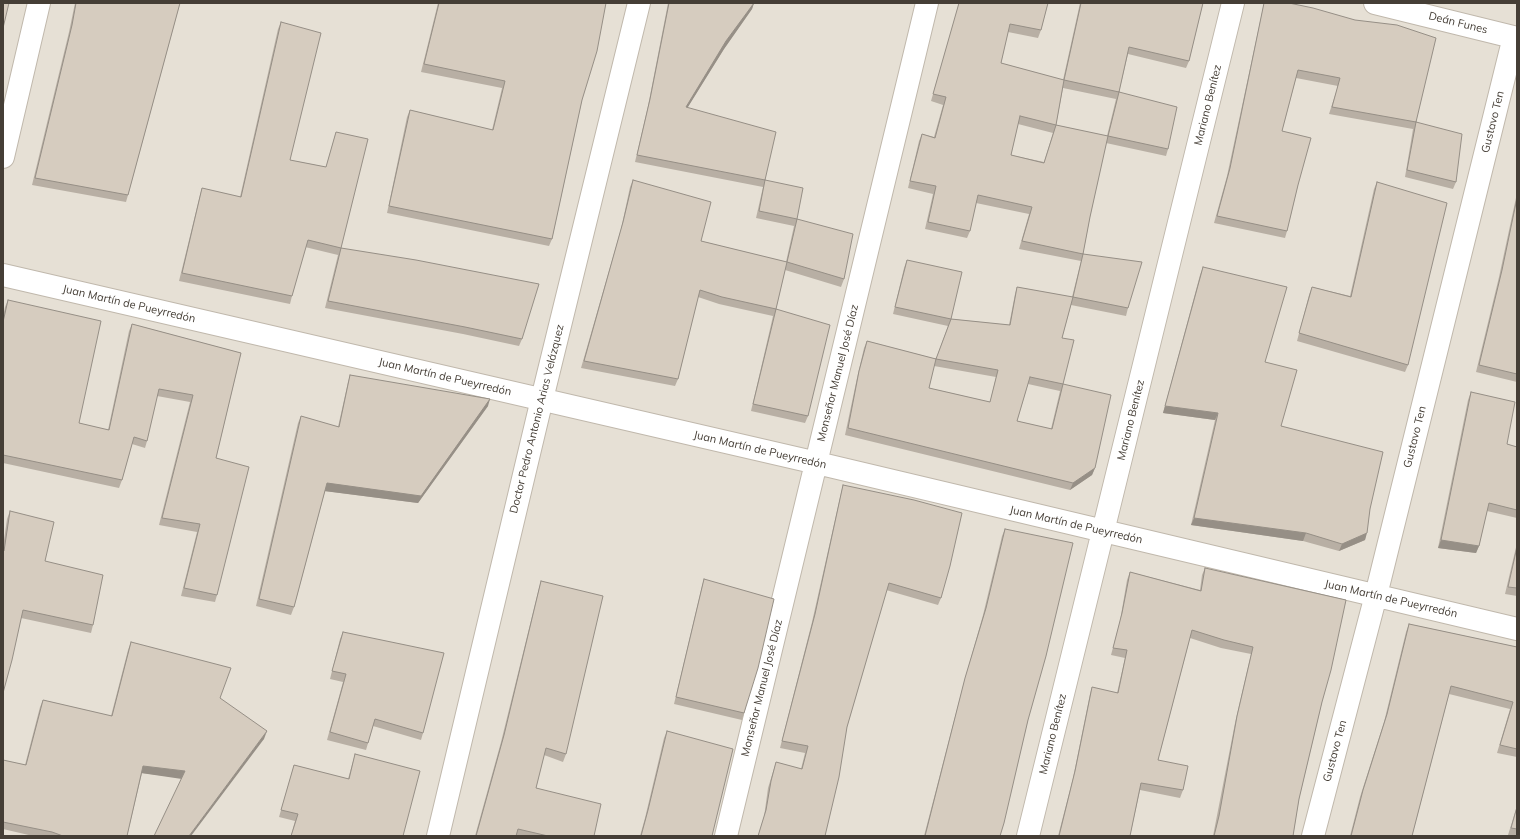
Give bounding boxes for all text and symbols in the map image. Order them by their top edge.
street label: Deán Funes [1427,9,1489,37]
street label: Mariano Benítez [1192,63,1224,147]
street label: Gustavo Ten [1479,90,1507,154]
street label: Juan Martín de Pueyrredón [61,282,197,326]
street label: Monseñor Manuel José Díaz [815,303,861,443]
street label: Doctor Pedro Antonio Arias Velázquez [507,323,567,515]
street label: Juan Martín de Pueyrredón [377,355,513,399]
street label: Mariano Benítez [1115,378,1147,462]
street label: Gustavo Ten [1401,405,1429,469]
street label: Juan Martín de Pueyrredón [692,428,828,472]
street label: Juan Martín de Pueyrredón [1008,503,1144,547]
street label: Juan Martín de Pueyrredón [1323,577,1459,621]
street label: Monseñor Manuel José Díaz [739,618,785,758]
street label: Mariano Benítez [1037,692,1069,776]
street label: Gustavo Ten [1320,719,1350,783]

